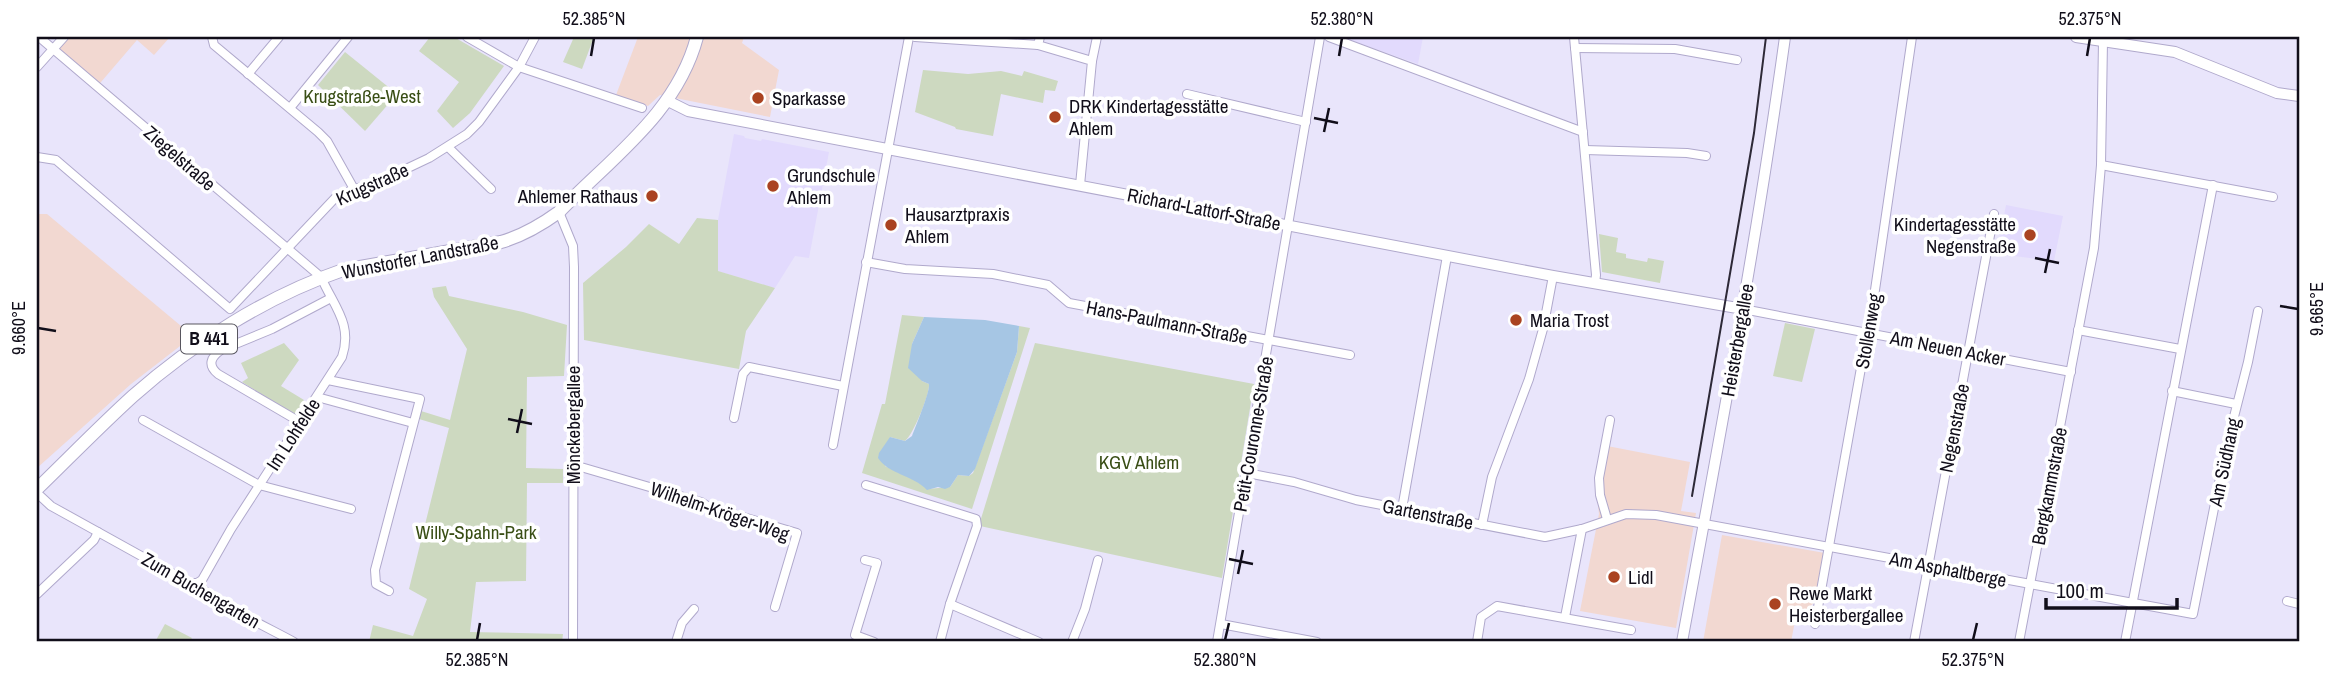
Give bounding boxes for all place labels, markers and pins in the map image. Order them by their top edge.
place label: Sparkasse [772,85,846,111]
marker: Sparkasse [750,90,766,106]
place label: DRK Kindertagesstätte Ahlem [1068,93,1228,141]
marker: DRK Kindertagesstätte Ahlem [1047,109,1063,125]
place label: Grundschule Ahlem [786,162,875,210]
marker: Grundschule Ahlem [765,178,781,194]
place label: Ahlemer Rathaus [517,183,638,209]
marker: Ahlemer Rathaus [644,188,660,204]
place label: Hausarztpraxis Ahlem [904,201,1010,249]
place label: Kindertagesstätte Negenstraße [1894,211,2016,259]
marker: Hausarztpraxis Ahlem [883,217,899,233]
marker: Kindertagesstätte Negenstraße [2022,227,2038,243]
place label: Maria Trost [1530,307,1609,333]
marker: Maria Trost [1508,312,1524,328]
place label: Lidl [1628,564,1653,590]
marker: Lidl [1606,569,1622,585]
place label: Rewe Markt Heisterbergallee [1789,580,1903,628]
marker: Rewe Markt Heisterbergallee [1767,596,1783,612]

